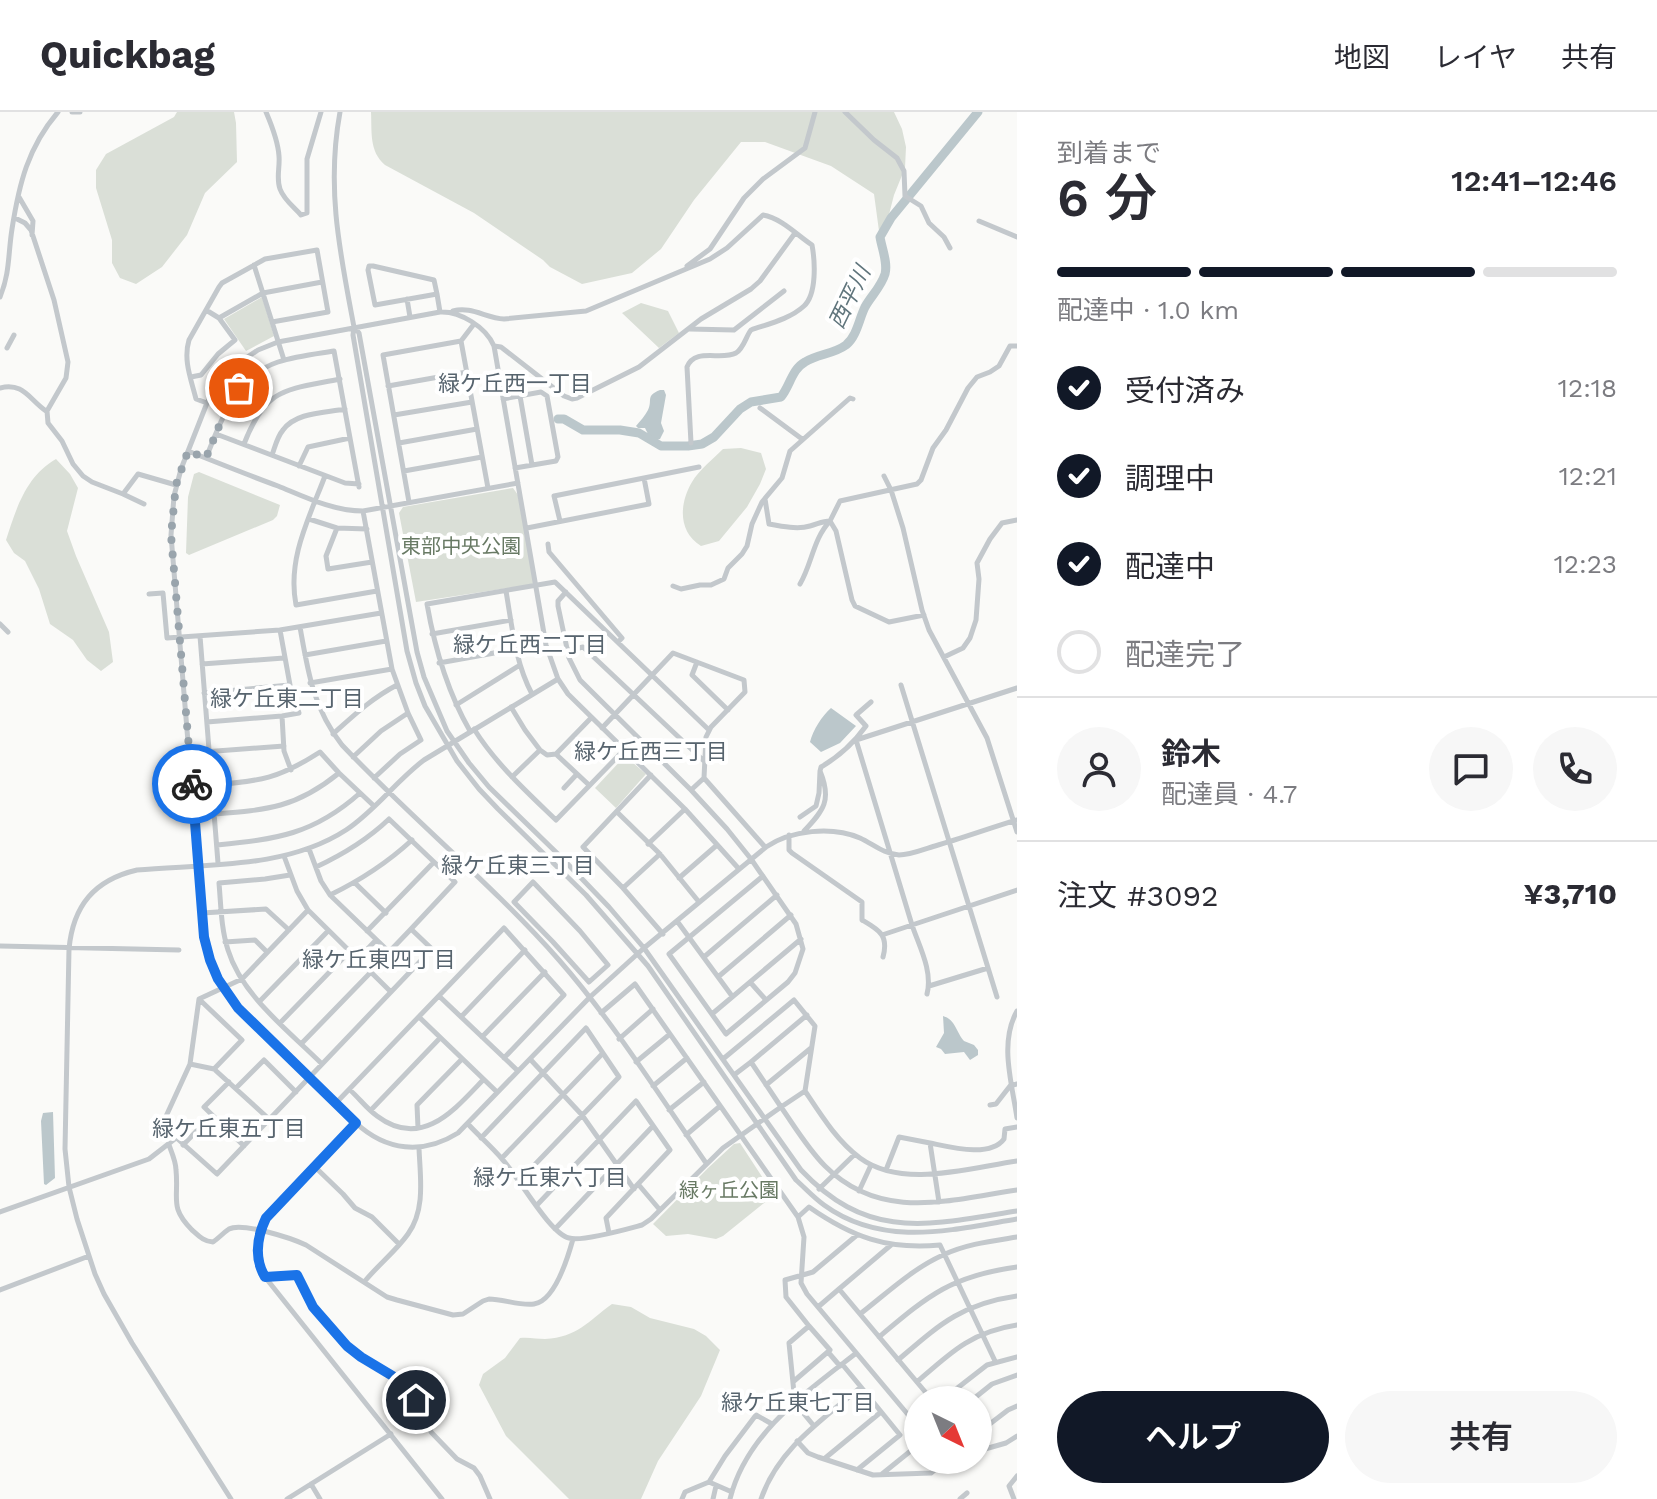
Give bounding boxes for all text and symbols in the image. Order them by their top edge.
text: Quickbag [40,33,215,77]
text: 地図 [1334,41,1390,74]
text: レイヤ [1434,41,1517,74]
text: 共有 [1561,41,1617,74]
text: 到着まで [1057,138,1161,168]
text: 12:41–12:46 [1451,163,1617,198]
text: 6 分 [1057,168,1157,229]
water label: 西平川 [824,260,876,332]
text: 配達中 · 1.0 km [1057,295,1239,325]
pin [205,354,273,422]
icon: bag [217,366,261,410]
icon: check [1057,366,1101,410]
district label: 緑ケ丘西一丁目 [438,371,592,396]
text: 受付済み [1125,373,1245,408]
text: 12:18 [1558,373,1617,403]
icon: check [1057,454,1101,498]
text: 調理中 [1125,461,1215,496]
text: 12:21 [1559,461,1617,491]
park label: 東部中央公園 [401,534,521,558]
icon: check [1057,542,1101,586]
text: 配達中 [1125,549,1215,584]
text: 12:23 [1554,549,1617,579]
district label: 緑ケ丘西二丁目 [453,632,607,657]
text: 配達完了 [1125,637,1245,672]
district label: 緑ケ丘東二丁目 [210,686,364,711]
button: person [1057,727,1141,811]
button: chat [1429,727,1513,811]
button: phone [1533,727,1617,811]
text: 鈴木 [1161,736,1221,771]
district label: 緑ケ丘西三丁目 [574,739,728,764]
courier [152,744,232,824]
icon: bike [170,762,214,806]
text: 配達員 · 4.7 [1161,779,1297,809]
district label: 緑ケ丘東三丁目 [441,853,595,878]
text: ¥3,710 [1523,876,1617,911]
text: 注文 #3092 [1057,878,1219,913]
district label: 緑ケ丘東四丁目 [302,947,456,972]
district label: 緑ケ丘東五丁目 [152,1116,306,1141]
district label: 緑ケ丘東六丁目 [473,1165,627,1190]
park label: 緑ヶ丘公園 [679,1178,779,1202]
pin [382,1366,450,1434]
icon: home [394,1378,438,1422]
north arrow [904,1386,992,1474]
map controls [904,1386,992,1474]
district label: 緑ケ丘東七丁目 [721,1390,875,1415]
button: ヘルプ [1057,1391,1329,1483]
button: 共有 [1345,1391,1617,1483]

